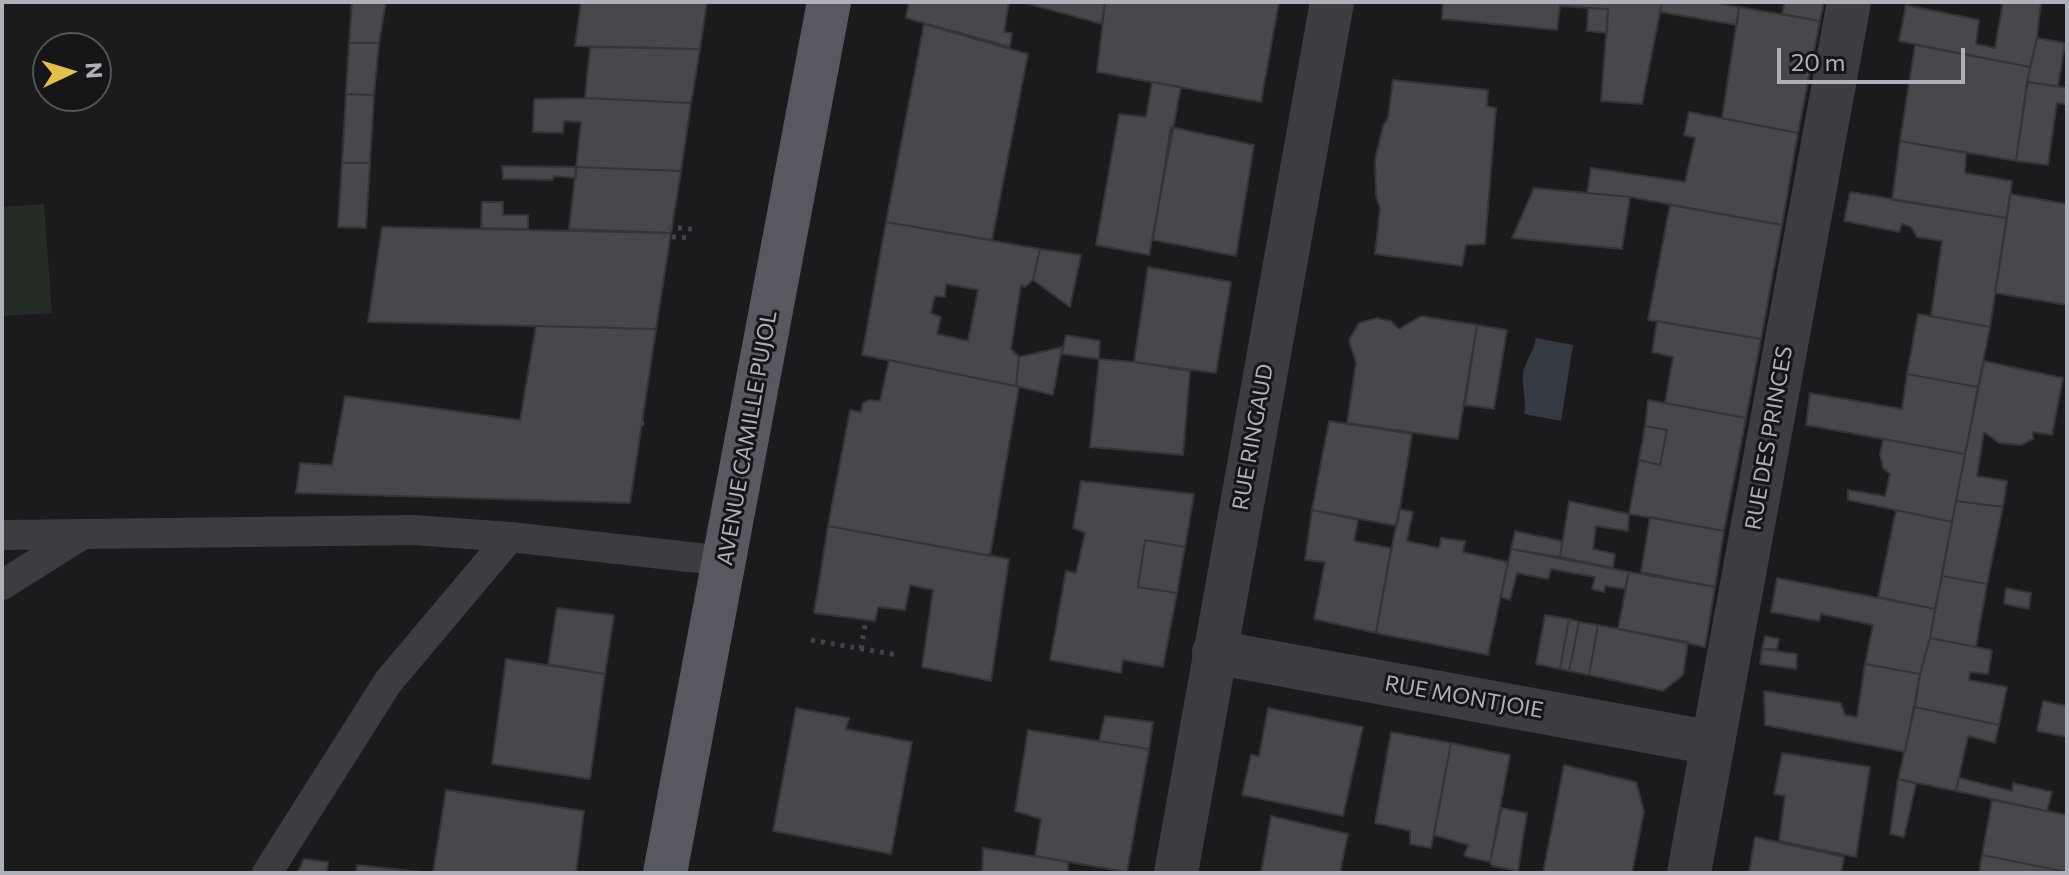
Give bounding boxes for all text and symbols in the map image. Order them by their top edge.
north arrow [32,32,112,112]
scale bar [1781,32,1969,82]
text: 20 m [1791,47,1845,76]
text: N [80,61,108,80]
street label: AVENUE CAMILLE PUJOL [712,308,782,568]
street label: RUE DES PRINCES [1740,344,1798,532]
street label: RUE RINGAUD [1227,362,1279,512]
street label: RUE MONTJOIE [1383,670,1545,724]

